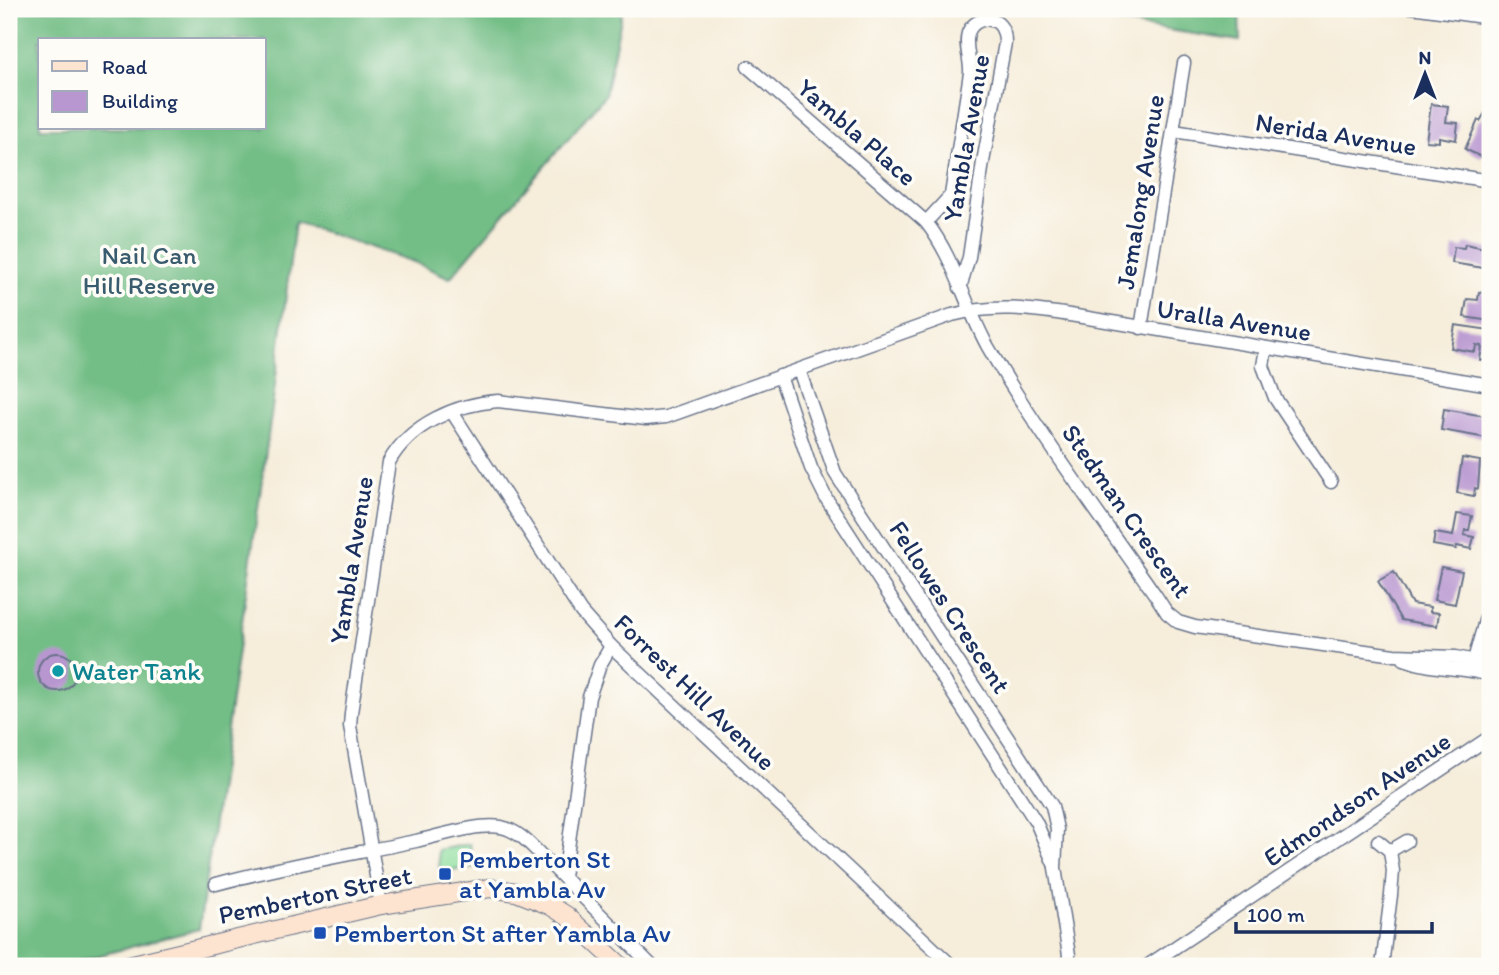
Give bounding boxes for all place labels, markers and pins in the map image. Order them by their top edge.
place label: Water Tank [72,655,201,687]
marker: Water Tank [50,663,66,679]
place label: Pemberton St at Yambla Av [459,843,611,905]
marker: Pemberton St at Yambla Av [437,866,453,882]
place label: Pemberton St after Yambla Av [334,917,671,949]
marker: Pemberton St after Yambla Av [312,925,328,941]

